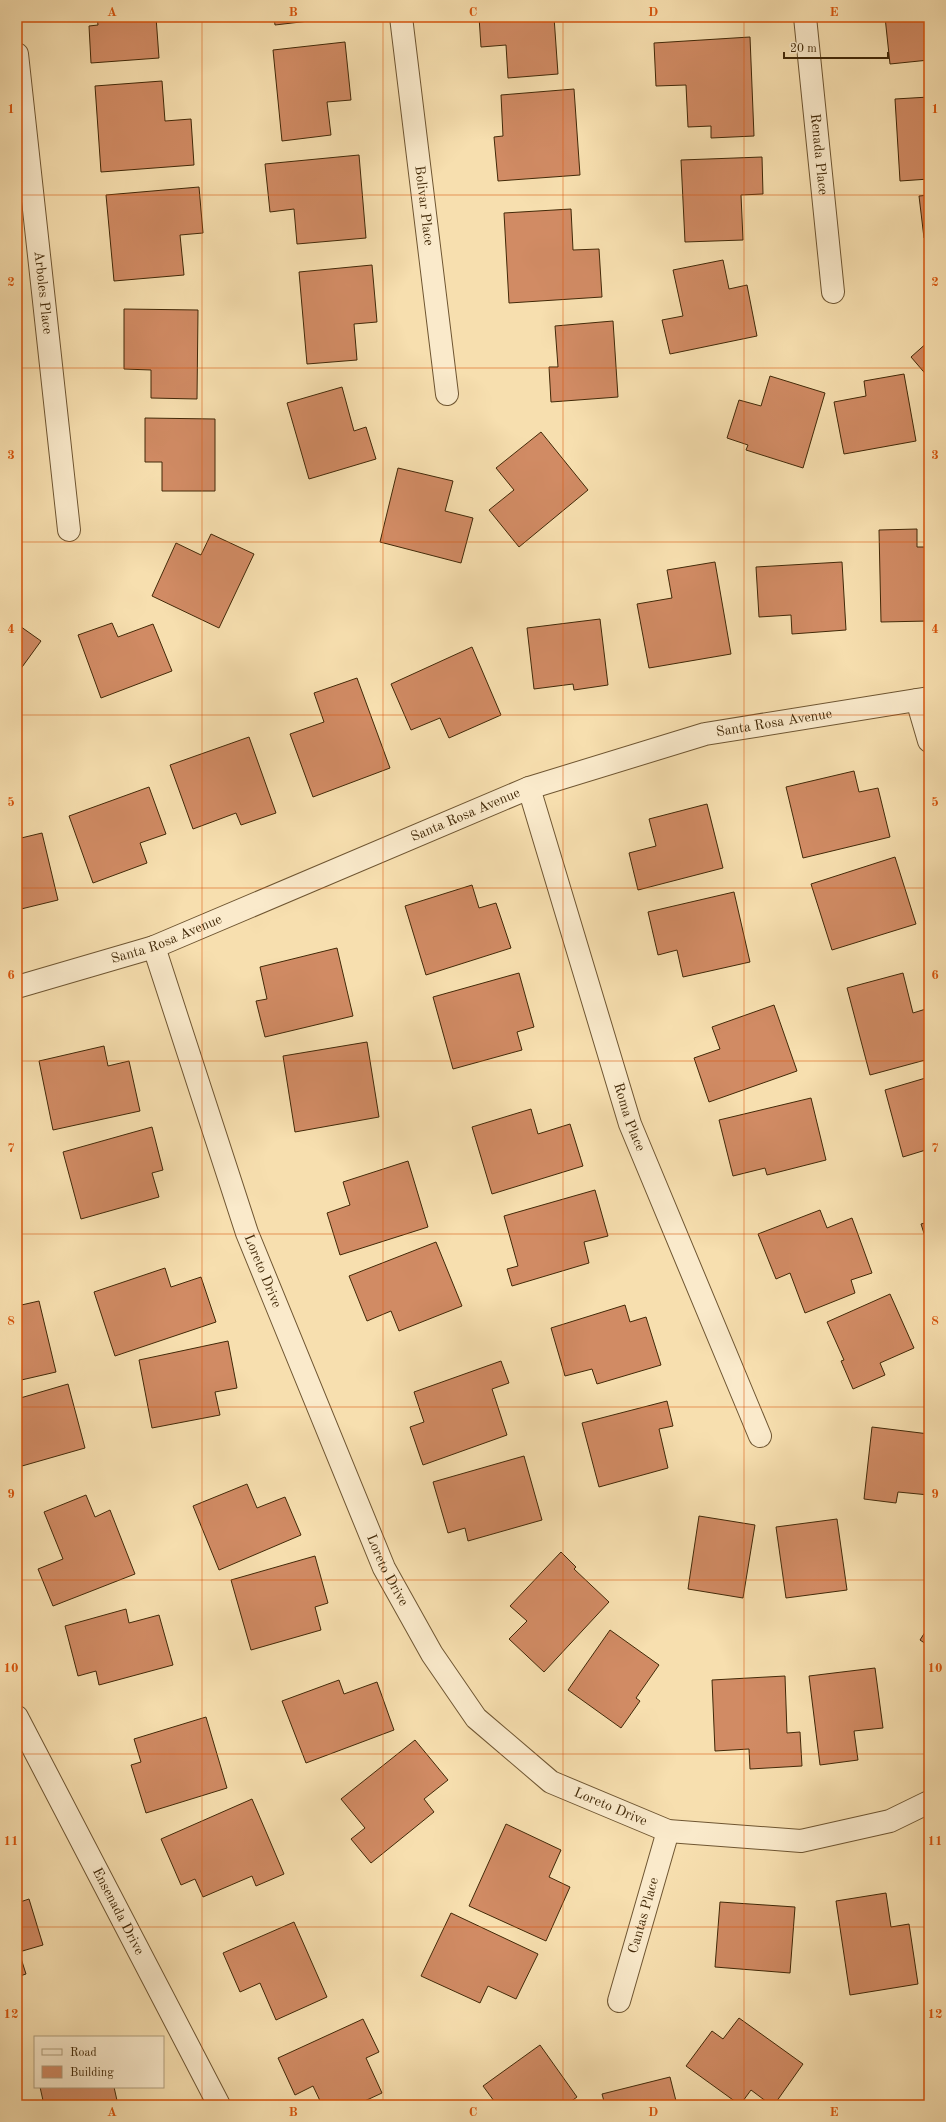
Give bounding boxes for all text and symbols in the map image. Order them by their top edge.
text: A [107,6,117,19]
text: B [288,6,298,19]
text: C [469,6,477,19]
text: D [648,6,658,19]
text: E [830,6,839,19]
scale bar [784,34,888,60]
text: 20 m [790,43,817,55]
text: 1 [7,103,15,116]
text: 1 [931,103,939,116]
street label: Renada Place [808,113,830,196]
street label: Bolivar Place [412,165,436,246]
street label: Arboles Place [32,250,55,335]
text: 2 [7,276,15,289]
text: 2 [931,276,939,289]
text: 3 [7,449,15,462]
text: 3 [931,449,939,462]
text: 4 [7,623,15,636]
text: 4 [931,623,939,636]
street label: Santa Rosa Avenue [715,707,833,739]
street label: Santa Rosa Avenue [409,786,522,844]
text: 5 [7,796,15,809]
text: 5 [931,796,939,809]
street label: Santa Rosa Avenue [109,912,224,966]
text: 6 [7,969,15,982]
text: 6 [931,969,939,982]
street label: Roma Place [611,1081,648,1153]
text: 7 [7,1142,15,1155]
text: 7 [931,1142,939,1155]
street label: Loreto Drive [241,1232,284,1310]
text: 8 [7,1315,15,1328]
text: 8 [931,1315,939,1328]
text: 9 [7,1488,15,1501]
text: 9 [931,1488,939,1501]
street label: Loreto Drive [364,1532,411,1608]
text: 10 [3,1662,19,1675]
text: 10 [927,1662,943,1675]
street label: Loreto Drive [572,1785,649,1828]
text: 11 [3,1835,19,1848]
text: 11 [927,1835,943,1848]
street label: Ensenada Drive [90,1865,147,1957]
street label: Cantas Place [626,1876,661,1955]
text: 12 [3,2008,19,2021]
text: 12 [927,2008,943,2021]
legend [34,2036,164,2088]
text: Road [70,2047,97,2059]
text: Building [70,2067,114,2079]
text: A [107,2106,117,2119]
text: B [288,2106,298,2119]
text: C [469,2106,477,2119]
text: D [648,2106,658,2119]
text: E [830,2106,839,2119]

